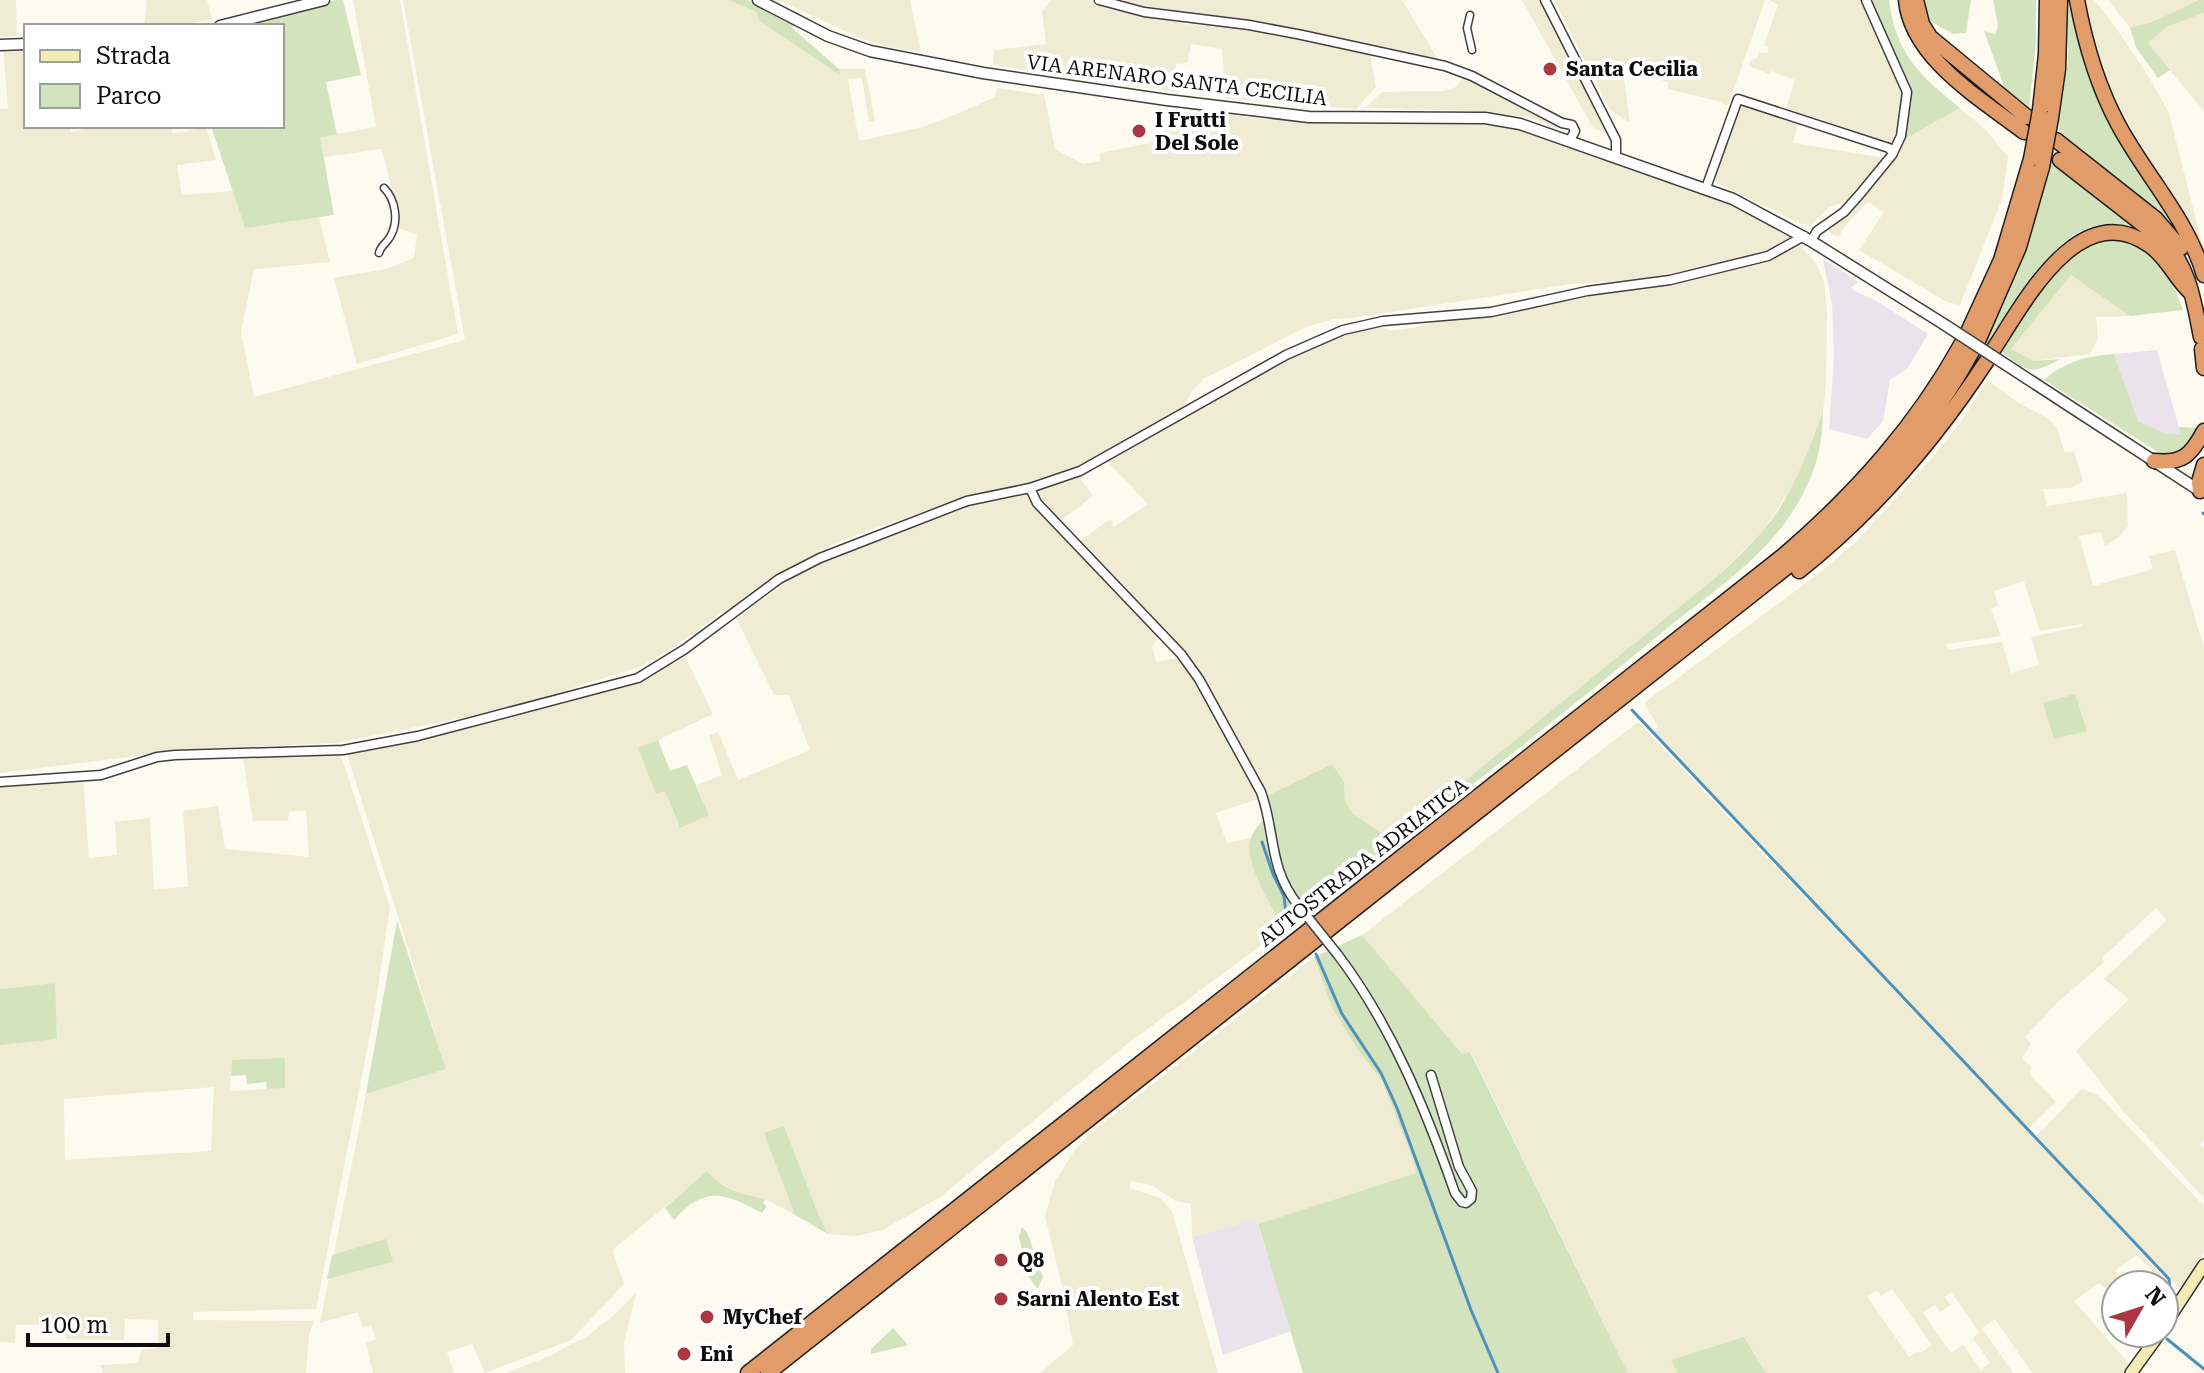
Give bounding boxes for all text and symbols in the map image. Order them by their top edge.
legend [24,24,284,128]
text: Strada [96,42,171,70]
street label: VIA ARENARO SANTA CECILIA [1025,50,1329,110]
place label: Santa Cecilia [1566,57,1698,81]
marker: Santa Cecilia [1541,60,1559,78]
text: Parco [96,82,162,110]
place label: I Frutti Del Sole [1155,108,1239,155]
marker: I Frutti Del Sole [1130,122,1148,140]
street label: AUTOSTRADA ADRIATICA [1254,773,1472,951]
place label: Q8 [1017,1248,1044,1272]
marker: Q8 [992,1251,1010,1269]
north arrow [2100,1269,2180,1349]
text: N [2140,1282,2170,1311]
place label: Sarni Alento Est [1017,1287,1179,1311]
marker: Sarni Alento Est [992,1290,1010,1308]
scale bar [28,1297,168,1347]
place label: MyChef [723,1305,802,1329]
marker: MyChef [698,1308,716,1326]
text: 100 m [40,1311,108,1339]
place label: Eni [700,1342,733,1366]
marker: Eni [675,1345,693,1363]

